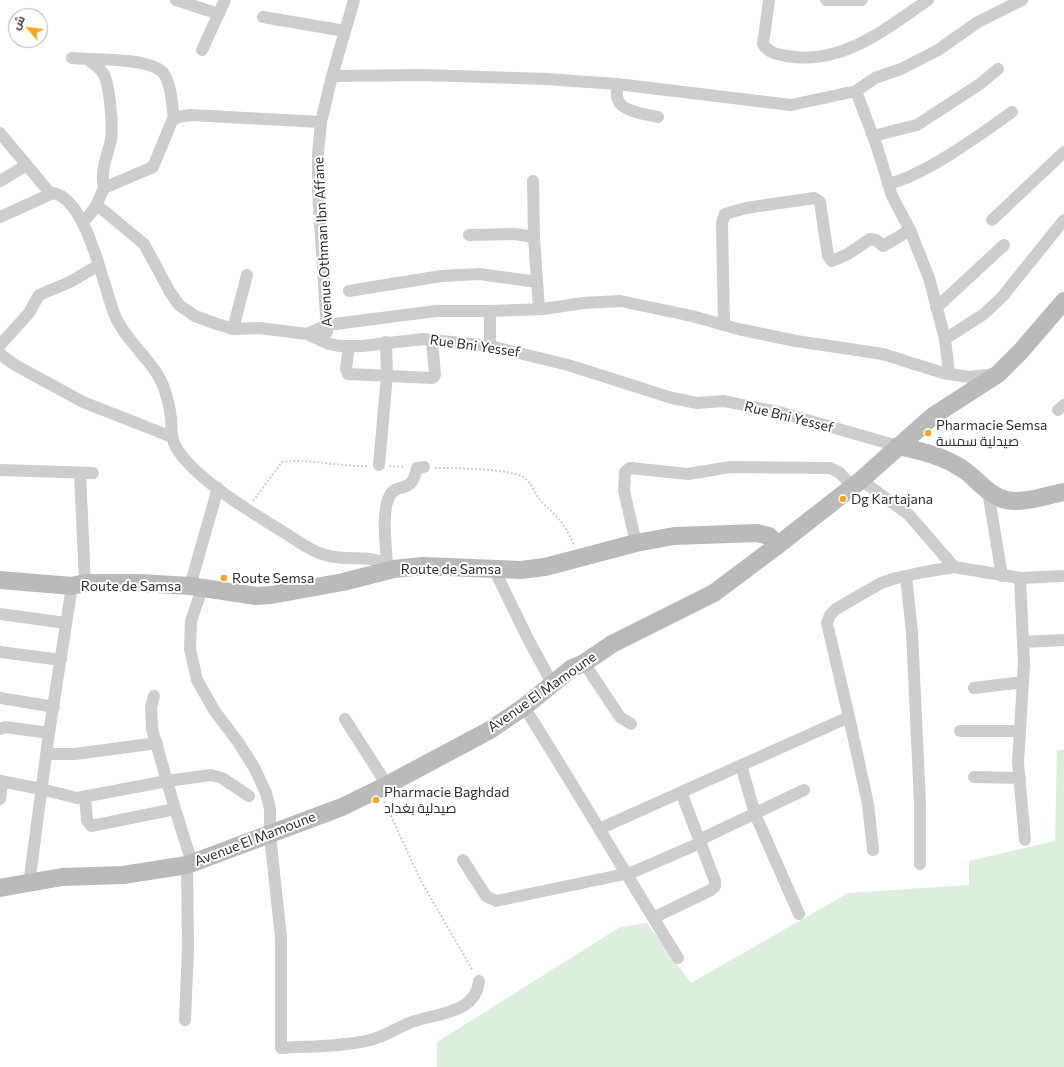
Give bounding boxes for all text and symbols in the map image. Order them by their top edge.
north arrow [8,8,48,48]
text: ش [9,13,27,32]
street label: Avenue Othman Ibn Affane [310,156,336,328]
street label: Rue Bni Yessef [429,331,521,361]
street label: Rue Bni Yessef [743,398,835,436]
place label: Pharmacie Semsa صيدلية سمسة [936,417,1047,450]
marker: Pharmacie Semsa صيدلية سمسة [923,428,933,438]
place label: Dg Kartajana [851,491,933,507]
marker: Dg Kartajana [838,494,848,504]
street label: Route de Samsa [401,561,501,577]
place label: Route Semsa [232,570,314,586]
marker: Route Semsa [219,573,229,583]
street label: Route de Samsa [81,578,181,594]
street label: Avenue El Mamoune [485,648,599,736]
place label: Pharmacie Baghdad صيدلية بغداد [384,784,509,816]
marker: Pharmacie Baghdad صيدلية بغداد [371,795,381,805]
street label: Avenue El Mamoune [192,808,318,870]

